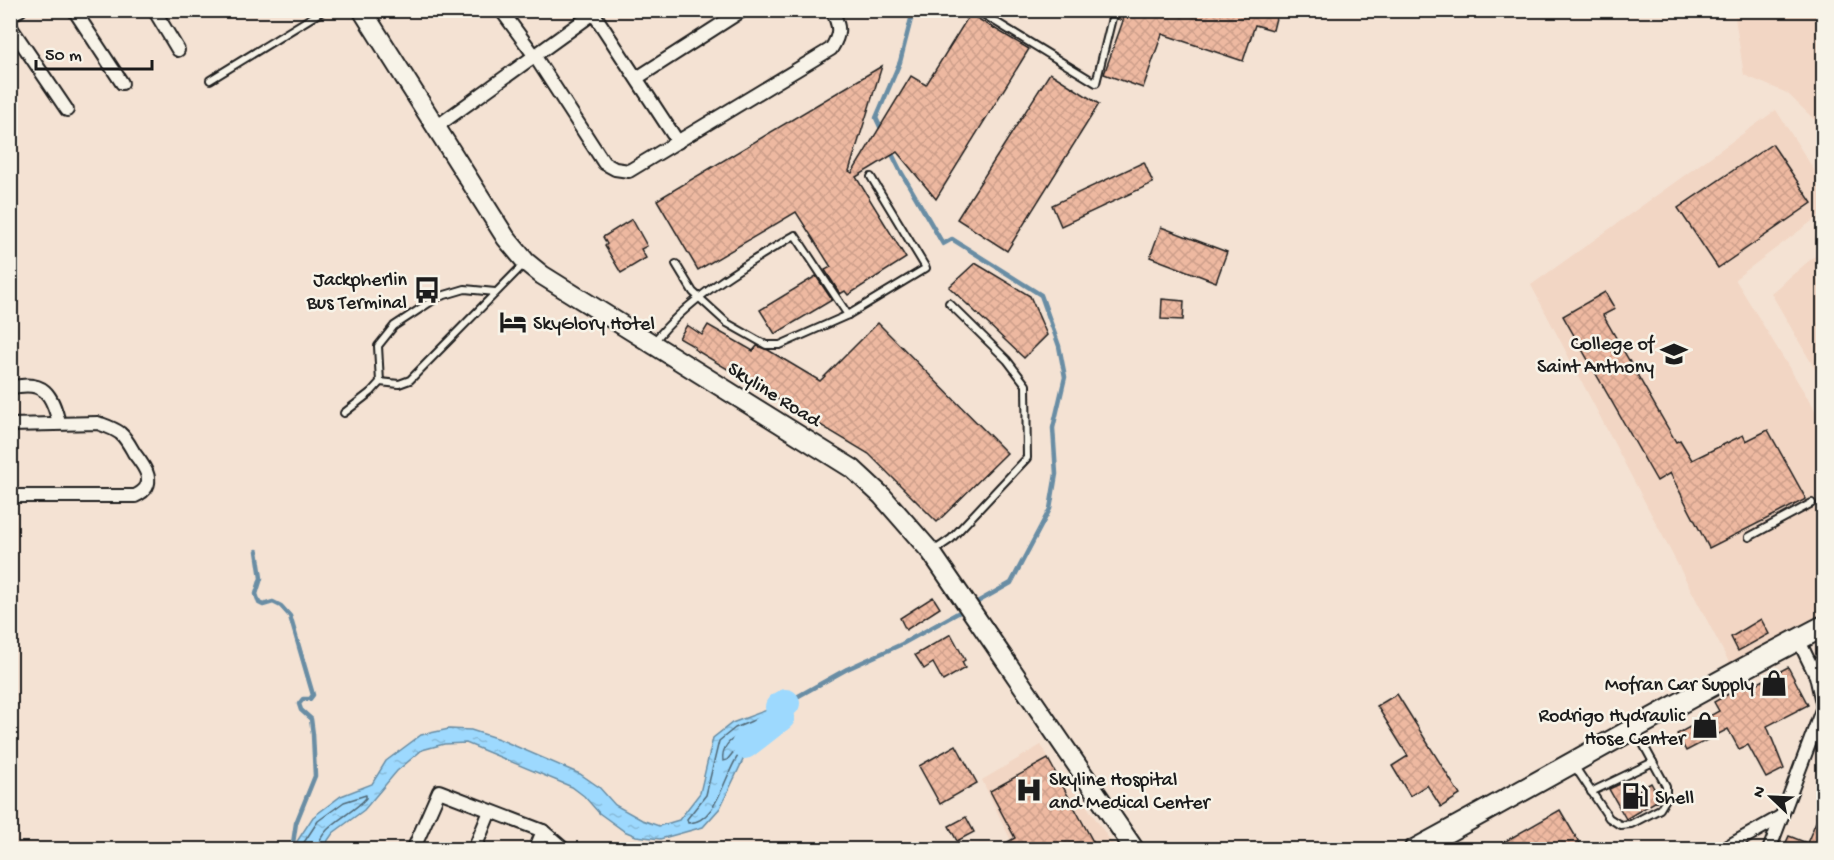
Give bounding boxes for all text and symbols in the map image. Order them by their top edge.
scale bar [36,33,152,71]
text: 50 m [45,46,82,67]
place label: Jackpherlin Bus Terminal [306,270,407,316]
bus stop icon: Jackpherlin Bus Terminal [412,275,442,305]
hotel icon: SkyGlory Hotel [498,307,528,337]
place label: SkyGlory Hotel [533,314,655,337]
place label: College of Saint Anthony [1537,334,1656,380]
school or university icon: College of Saint Anthony [1659,339,1689,369]
street label: Skyline Road [723,358,826,435]
shop icon: Mofran Car Supply [1759,668,1789,698]
place label: Mofran Car Supply [1605,675,1754,698]
place label: Rodrigo Hydraulic Hose Center [1538,706,1687,752]
shop icon: Rodrigo Hydraulic Hose Center [1690,710,1720,740]
north arrow [1741,767,1801,827]
place label: Skyline Hospital and Medical Center [1049,770,1212,816]
hospital icon: Skyline Hospital and Medical Center [1014,775,1044,805]
fuel station icon: Shell [1620,781,1650,811]
text: N [1750,783,1771,801]
place label: Shell [1655,788,1694,811]

